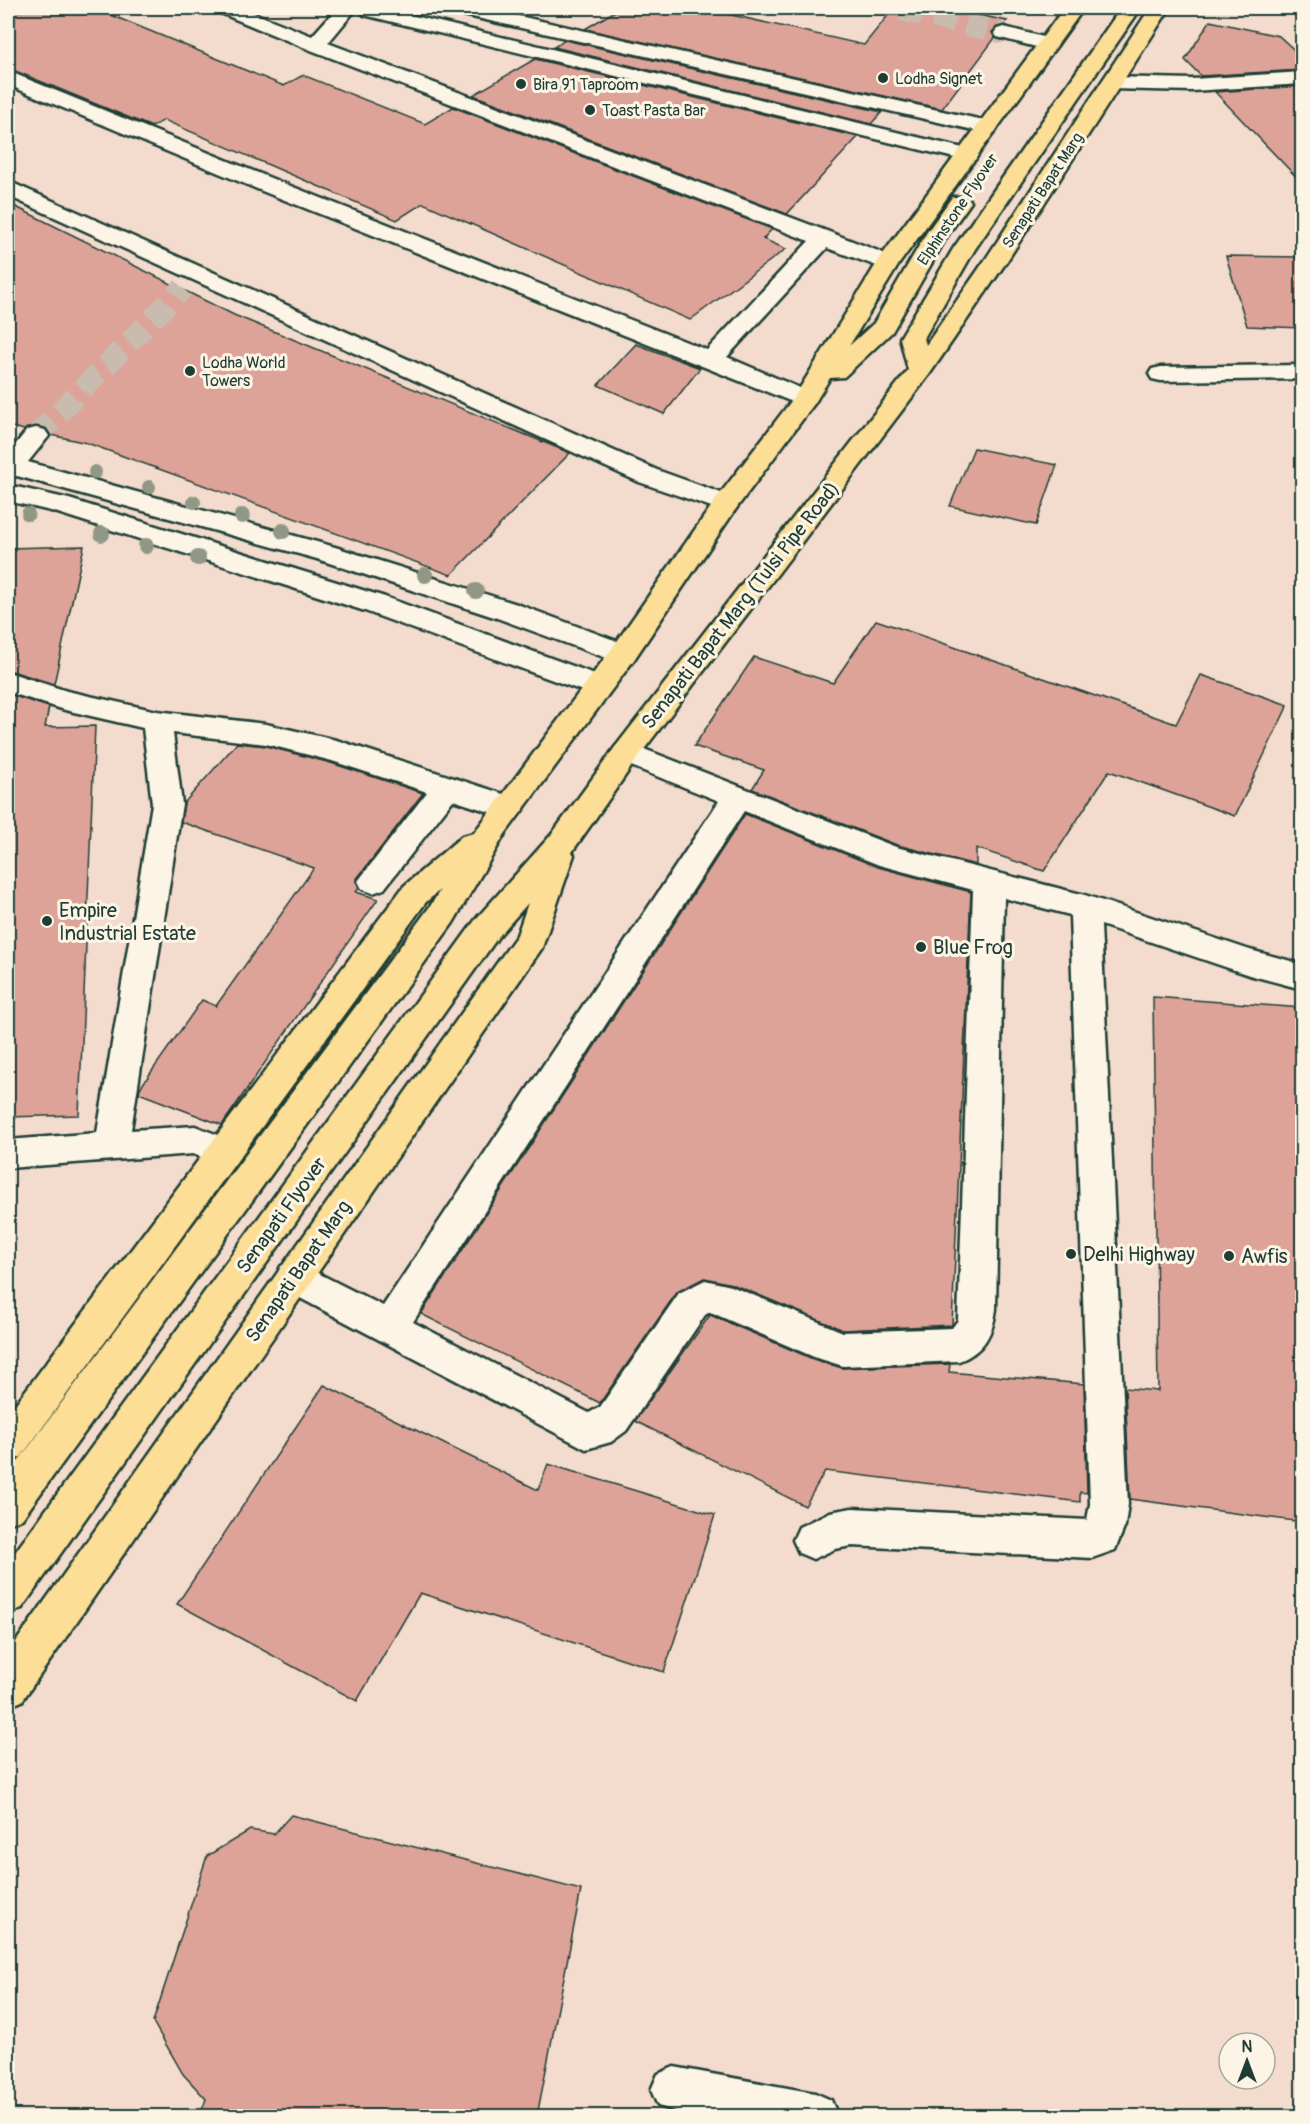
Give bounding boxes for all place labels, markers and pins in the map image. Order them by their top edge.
place label: Lodha Signet [895,69,983,89]
marker: Lodha Signet [876,71,890,85]
place label: Bira 91 Taproom [533,75,639,95]
marker: Bira 91 Taproom [514,77,528,91]
place label: Toast Pasta Bar [602,101,706,121]
marker: Toast Pasta Bar [583,103,597,117]
place label: Lodha World Towers [202,353,286,391]
marker: Lodha World Towers [183,364,197,378]
place label: Empire Industrial Estate [59,898,196,946]
marker: Empire Industrial Estate [40,914,54,928]
place label: Blue Frog [933,935,1013,960]
marker: Blue Frog [914,940,928,954]
place label: Delhi Highway [1083,1242,1195,1267]
place label: Awfis [1241,1244,1288,1269]
marker: Delhi Highway [1064,1247,1078,1261]
marker: Awfis [1222,1249,1236,1263]

